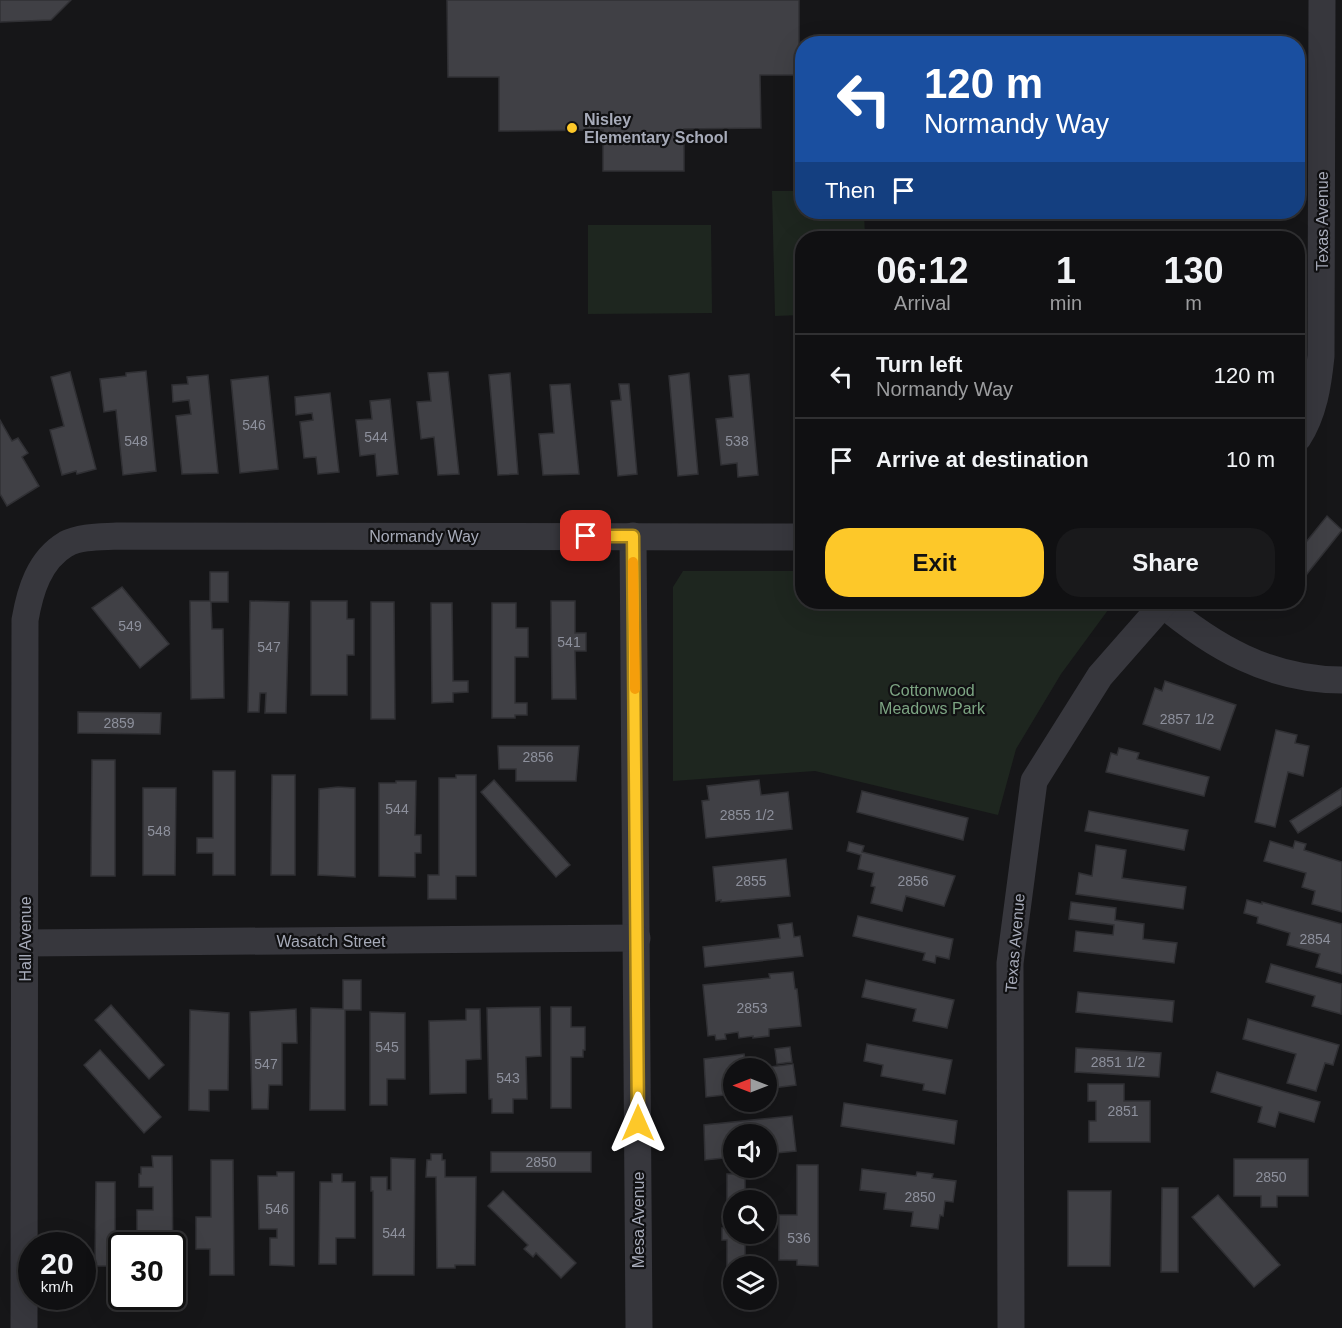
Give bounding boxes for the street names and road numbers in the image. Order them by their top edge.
street label: Texas Avenue [1314,171,1331,271]
street label: Normandy Way [369,528,479,545]
street label: Texas Avenue [1002,893,1028,993]
street label: Hall Avenue [17,896,34,982]
street label: Wasatch Street [277,933,386,950]
street label: Mesa Avenue [630,1172,647,1268]

